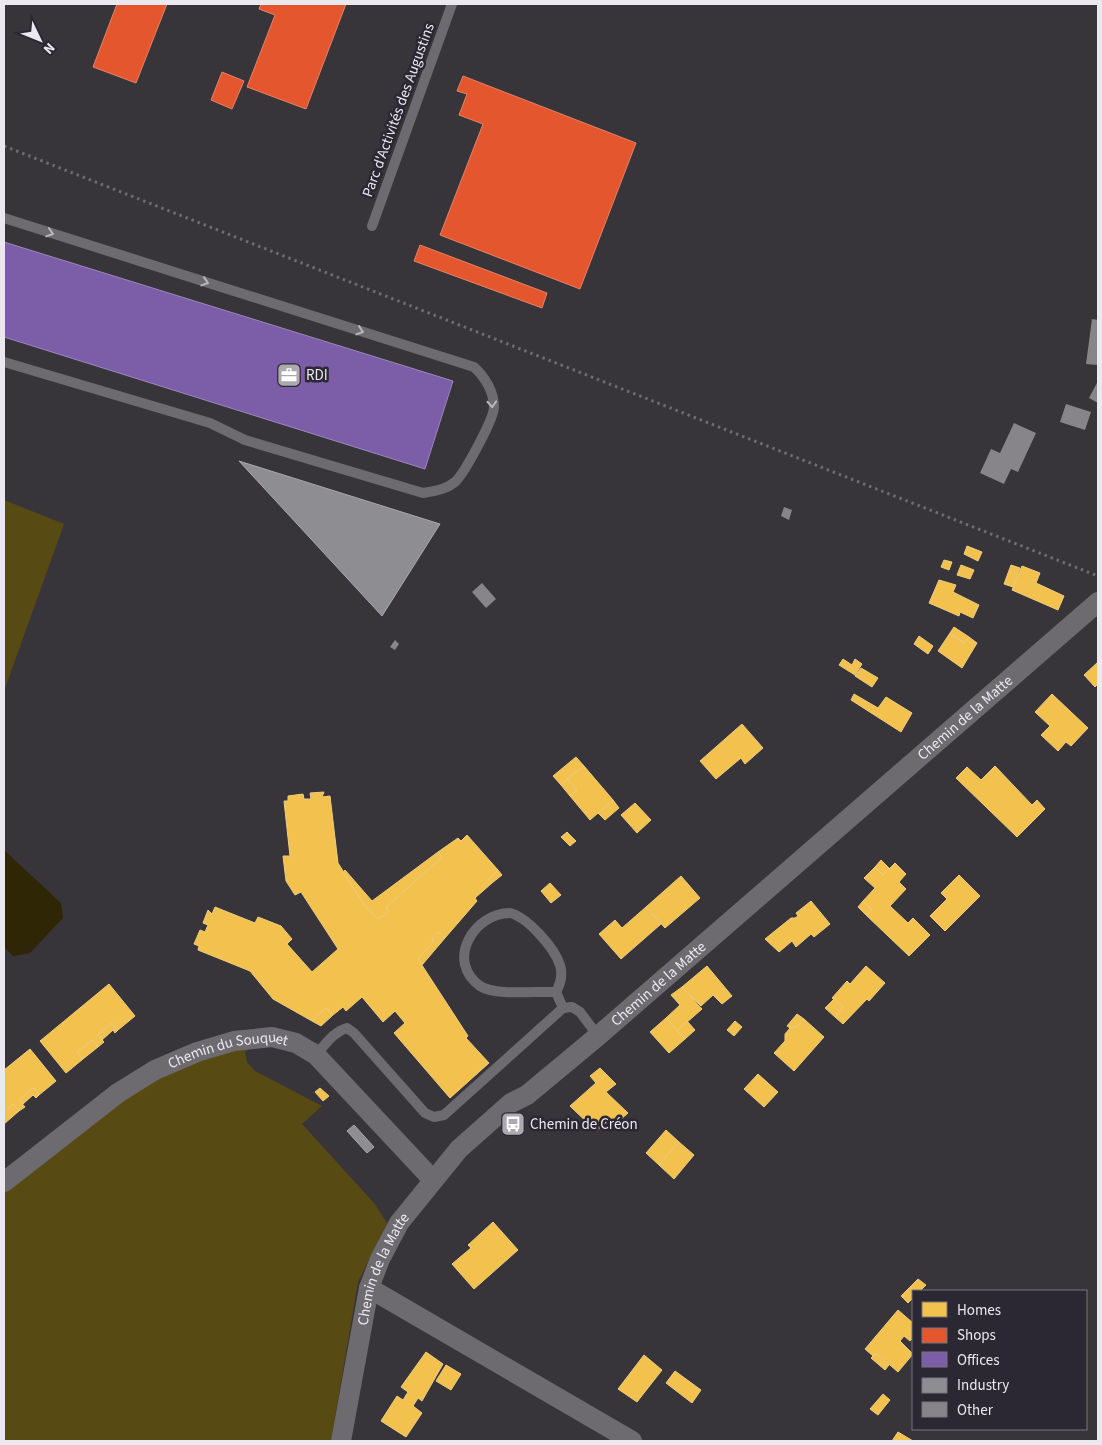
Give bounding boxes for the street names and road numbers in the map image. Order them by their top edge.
street label: Parc d'Activités des Augustins [357,20,440,200]
street label: Chemin de la Matte [913,671,1017,765]
street label: Chemin de la Matte [606,937,711,1031]
street label: Chemin du Souquet [165,1027,290,1074]
street label: Chemin de la Matte [352,1208,414,1327]

